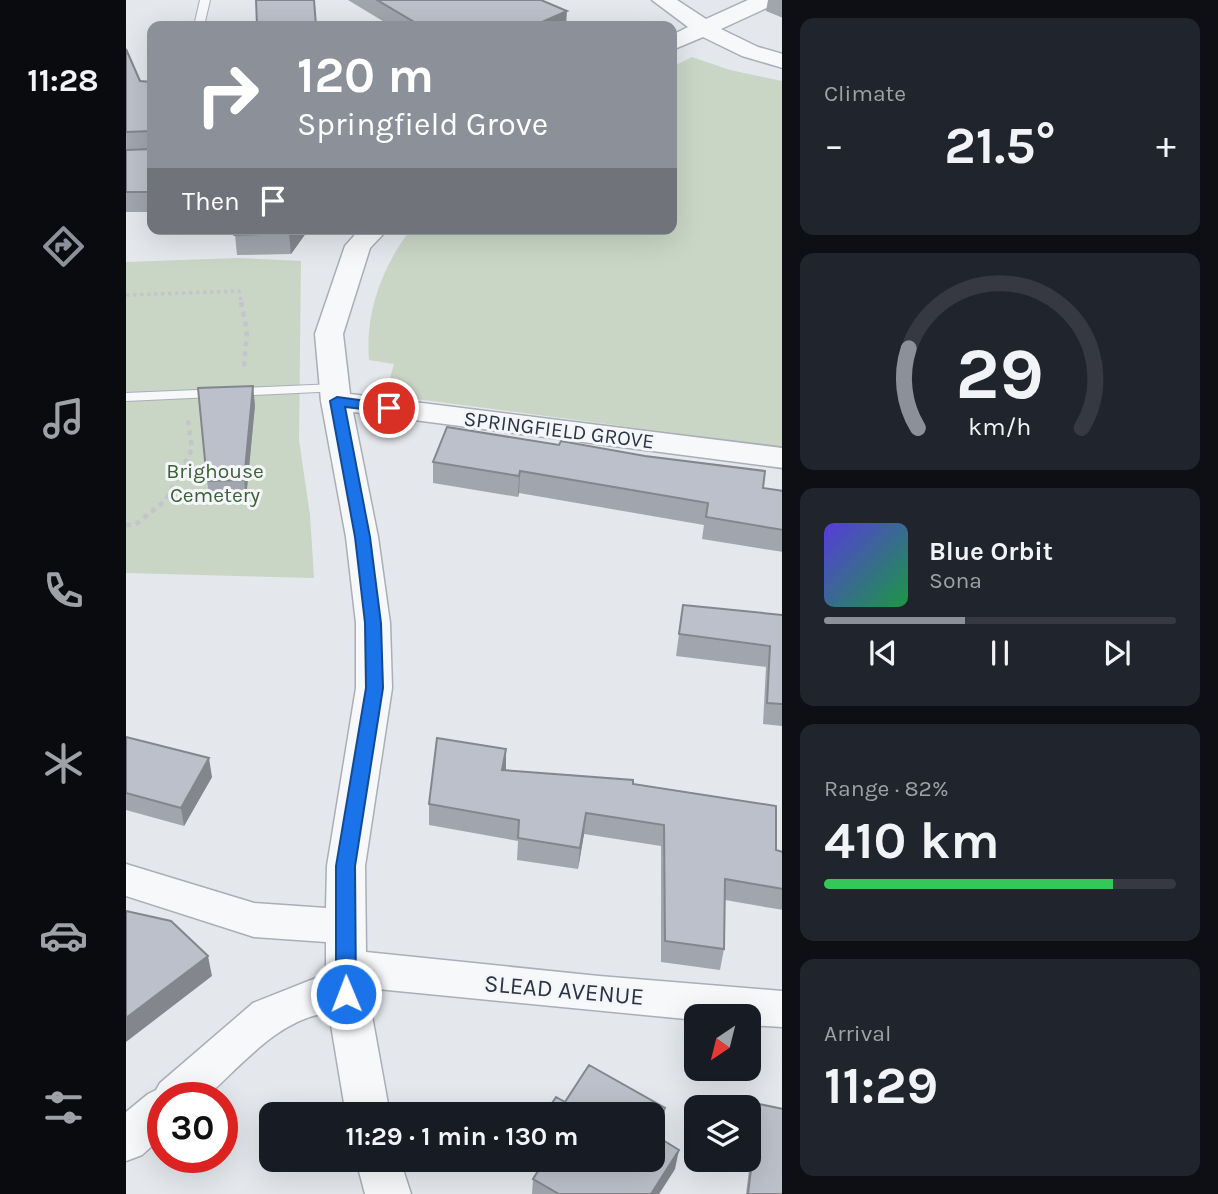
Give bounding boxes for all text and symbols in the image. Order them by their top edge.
text: 120 m [297,47,434,104]
icon: right [182,49,273,140]
text: 11:28 [27,62,99,99]
text: Climate [824,80,906,107]
text: Springfield Grove [297,106,548,143]
text: 21.5° [944,115,1056,176]
text: − [824,123,844,168]
text: + [1156,123,1176,168]
icon: arrive [254,182,292,220]
text: Then [182,186,240,217]
icon: directions [39,222,88,271]
text: 29 [956,331,1044,416]
pin [359,378,419,438]
icon: arrive [370,389,408,427]
icon: music [39,394,88,443]
street label: SPRINGFIELD GROVE [462,406,656,454]
text: km/h [968,412,1032,441]
park label: Brighouse Cemetery [166,459,264,507]
text: Blue Orbit [929,536,1053,567]
icon: phone [39,566,88,615]
text: Sona [929,567,982,594]
icon: previous [864,634,902,672]
icon: pause [981,634,1019,672]
icon: next [1098,634,1136,672]
icon: climate [39,739,88,788]
text: Range · 82% [824,775,949,802]
text: 410 km [824,810,1000,871]
icon: car [39,911,88,960]
position arrow [309,957,383,1031]
street label: SLEAD AVENUE [483,969,645,1011]
north arrow [684,1004,761,1082]
map controls [684,1004,761,1172]
text: Arrival [824,1020,891,1047]
text: 11:29 [824,1055,938,1116]
speed limit sign: 30 [147,1082,238,1173]
icon: filters [39,1083,88,1132]
button: layers [684,1095,761,1172]
text: 11:29 · 1 min · 130 m [345,1121,579,1152]

